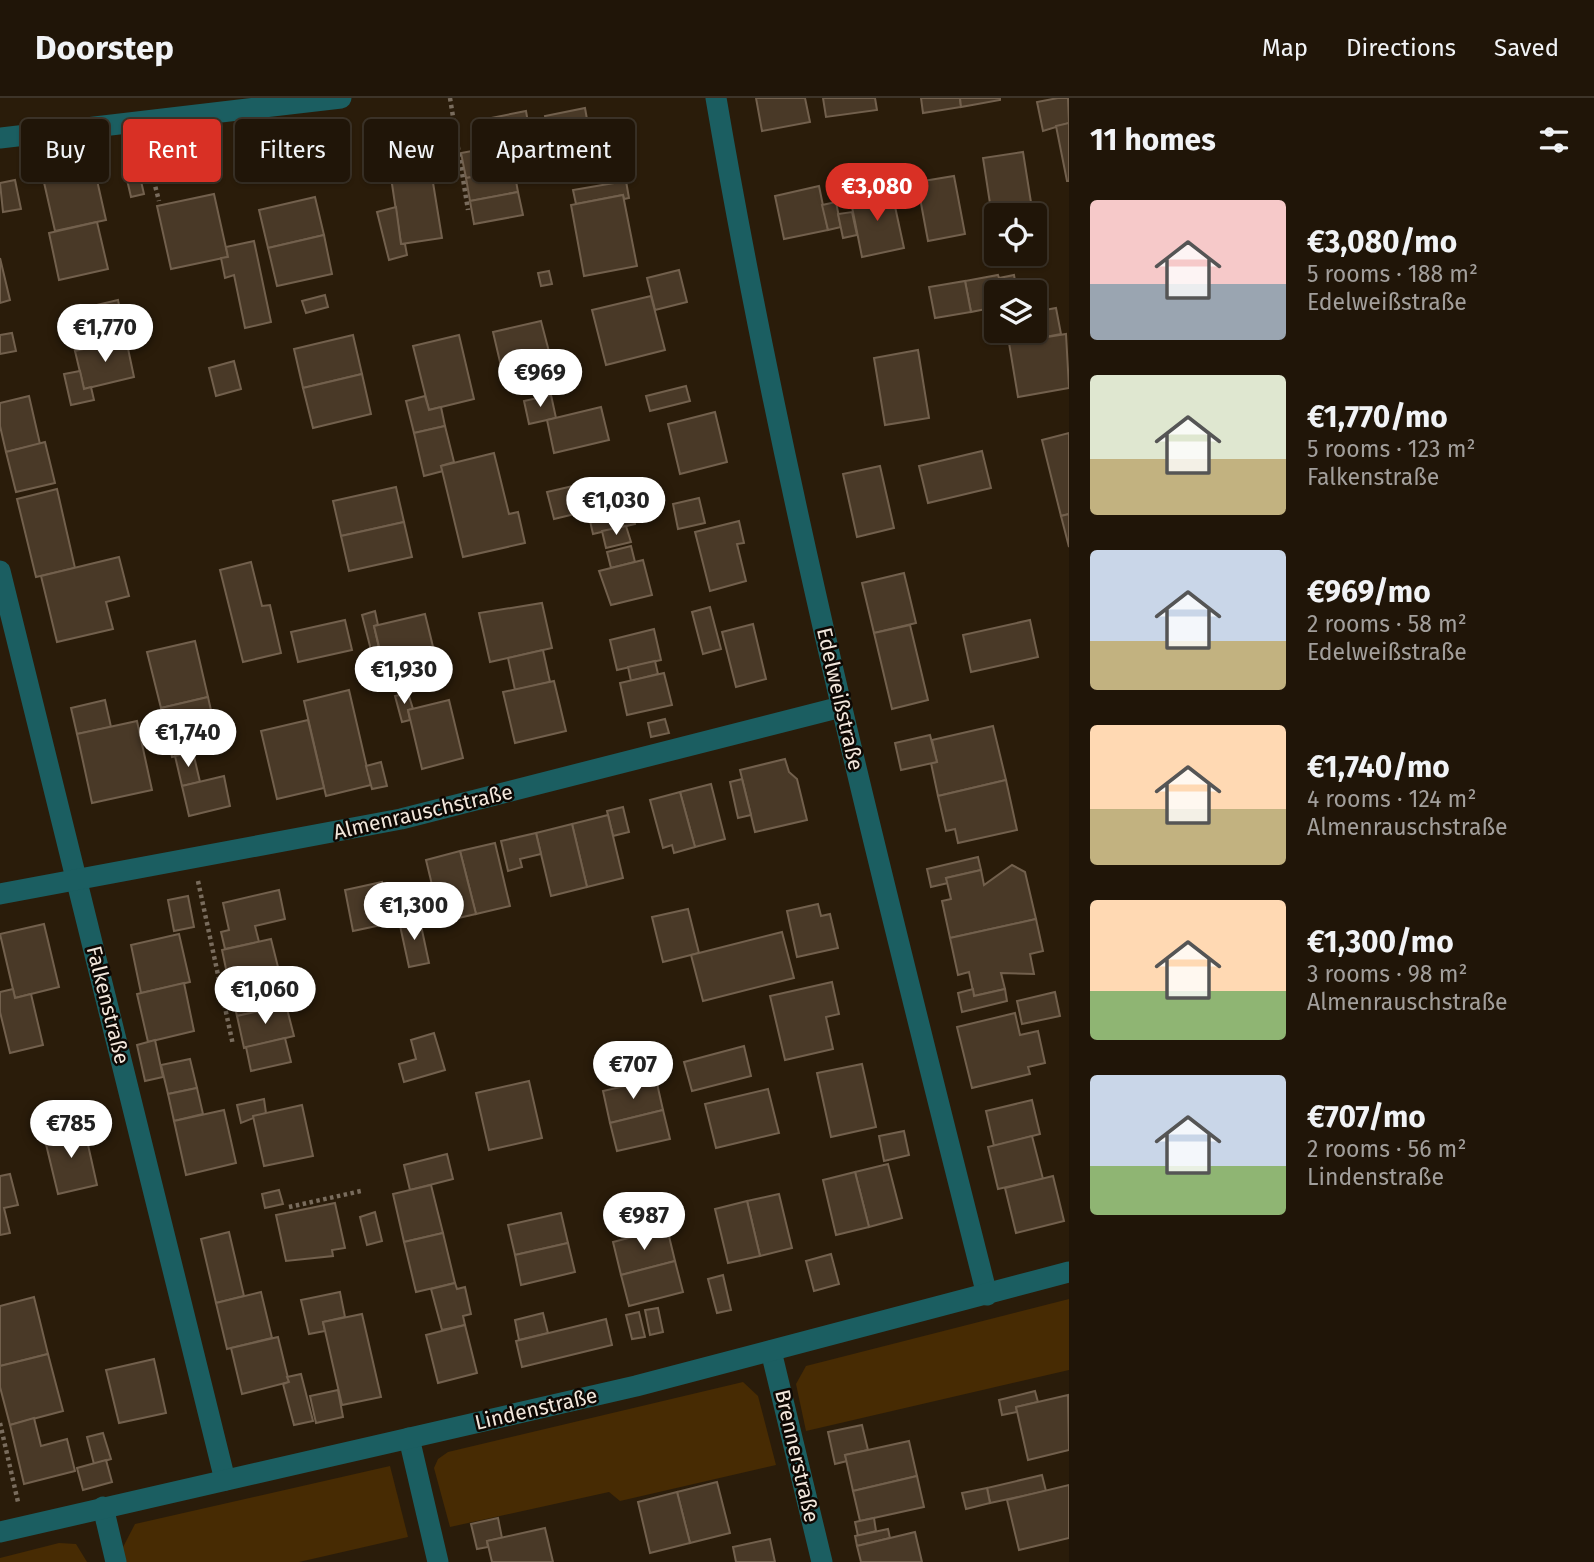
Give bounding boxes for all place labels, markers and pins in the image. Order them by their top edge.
pin: €3,080 [820,164,934,223]
pin: €1,770 [48,304,162,364]
pin: €969 [499,350,581,409]
pin: €1,030 [559,478,673,537]
pin: €1,930 [347,646,461,706]
pin: €1,740 [131,710,245,769]
pin: €1,300 [357,882,471,942]
pin: €1,060 [208,967,322,1026]
pin: €707 [592,1042,674,1101]
pin: €785 [30,1100,112,1160]
pin: €987 [603,1192,685,1252]

